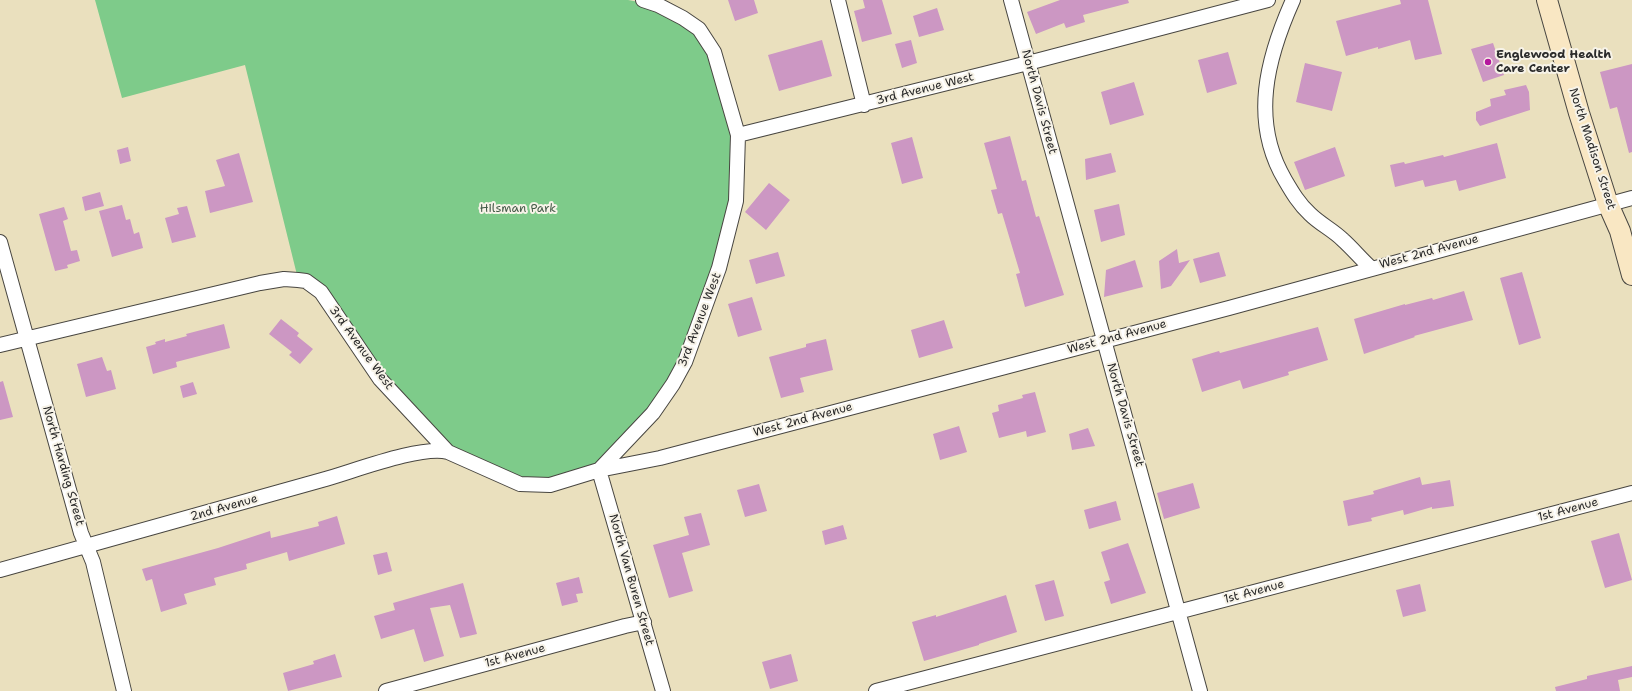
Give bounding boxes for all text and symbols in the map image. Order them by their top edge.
street label: North Davis Street [1018,48,1060,156]
place label: Englewood Health Care Center [1496,48,1611,76]
marker: Englewood Health Care Center [1483,57,1493,67]
street label: 3rd Avenue West [875,70,975,108]
street label: North Madison Street [1565,86,1619,212]
park label: Hilsman Park [480,202,556,216]
street label: West 2nd Avenue [1378,232,1480,272]
street label: 3rd Avenue West [675,271,725,369]
street label: 3rd Avenue West [326,303,396,393]
street label: West 2nd Avenue [1066,317,1168,357]
street label: North Davis Street [1103,361,1147,469]
street label: West 2nd Avenue [752,400,854,440]
street label: North Harding Street [39,404,87,528]
street label: 2nd Avenue [189,492,259,524]
street label: 1st Avenue [1536,495,1600,525]
street label: North Van Buren Street [605,513,657,647]
street label: 1st Avenue [1222,577,1286,607]
street label: 1st Avenue [483,641,547,671]

